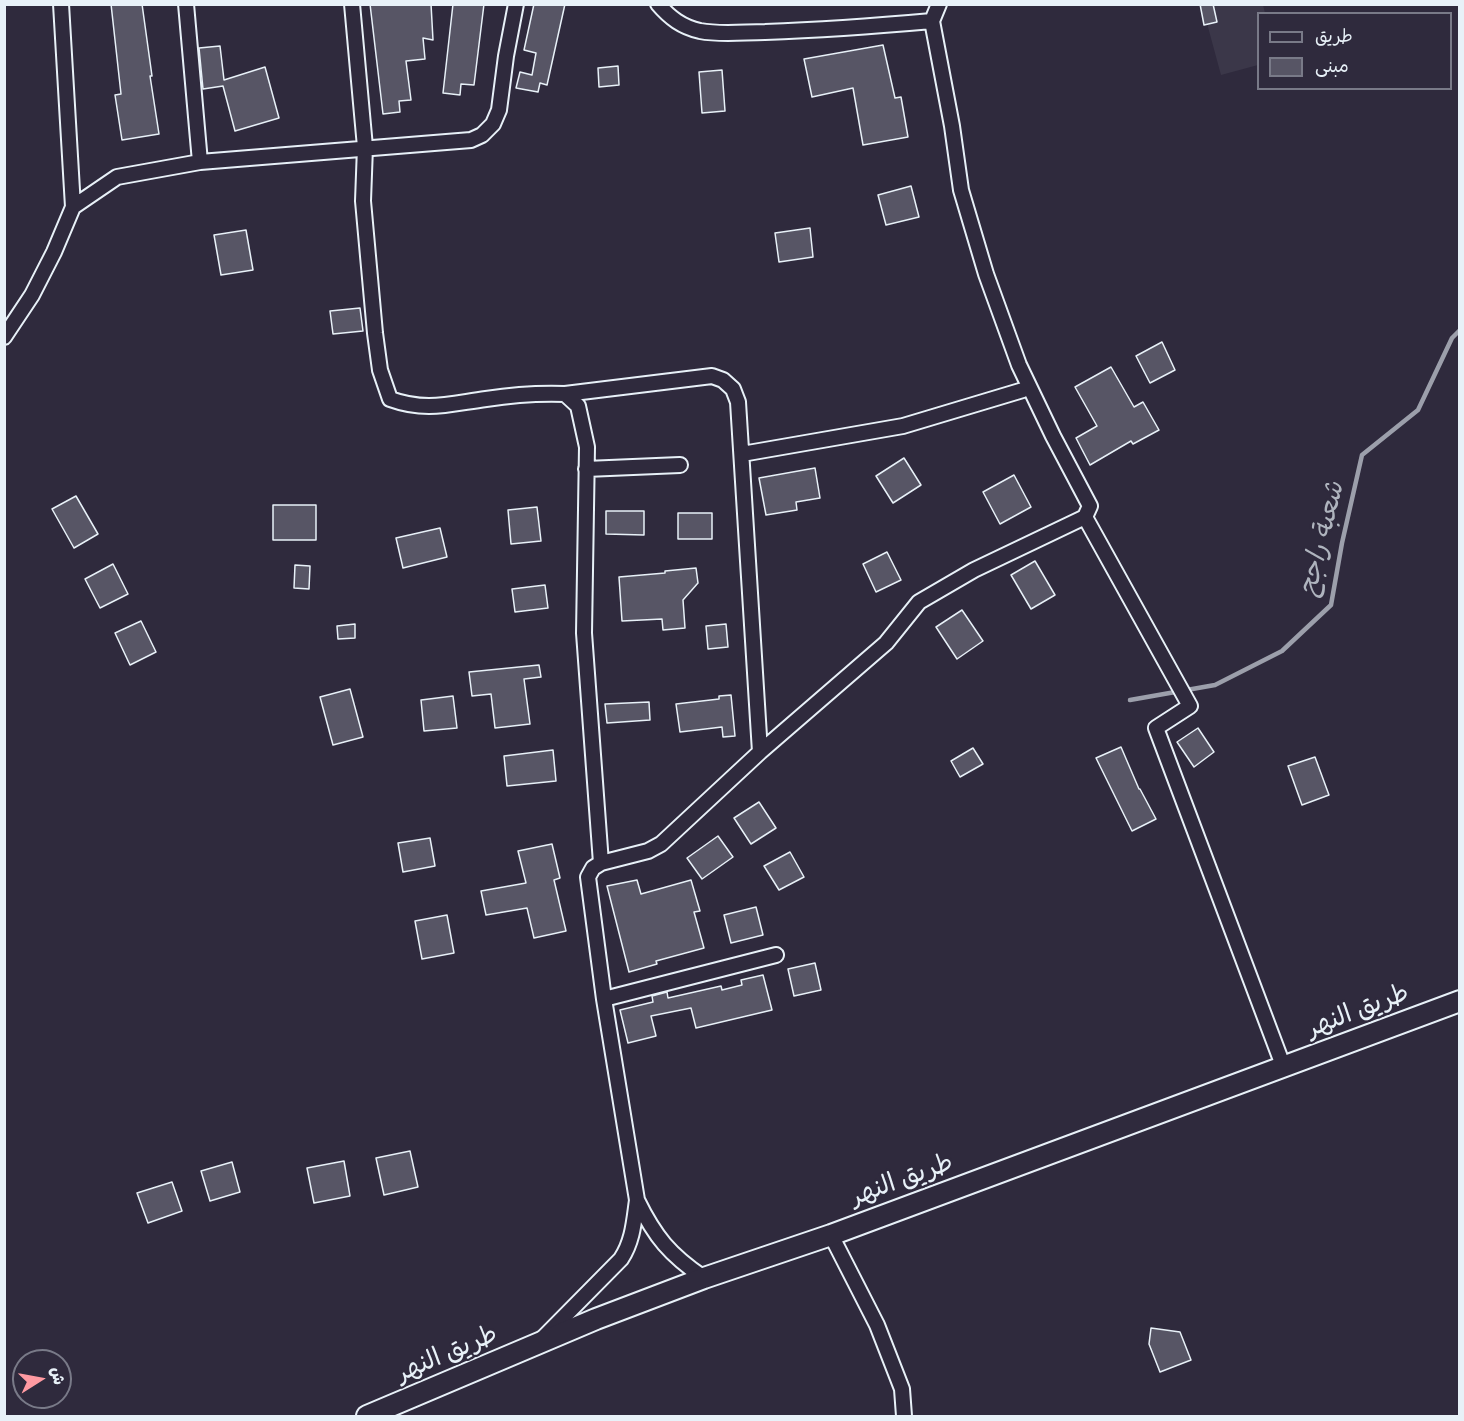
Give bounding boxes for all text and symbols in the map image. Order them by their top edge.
legend [1257,12,1452,90]
text: طريق [1315,25,1353,47]
text: مبنى [1315,55,1349,77]
water label: شعبة راجح [1292,479,1352,599]
street label: طريق النهر [1302,977,1414,1045]
street label: طريق النهر [846,1147,958,1213]
street label: طريق النهر [392,1319,502,1389]
north arrow [12,1349,72,1409]
text: ش [46,1365,69,1386]

